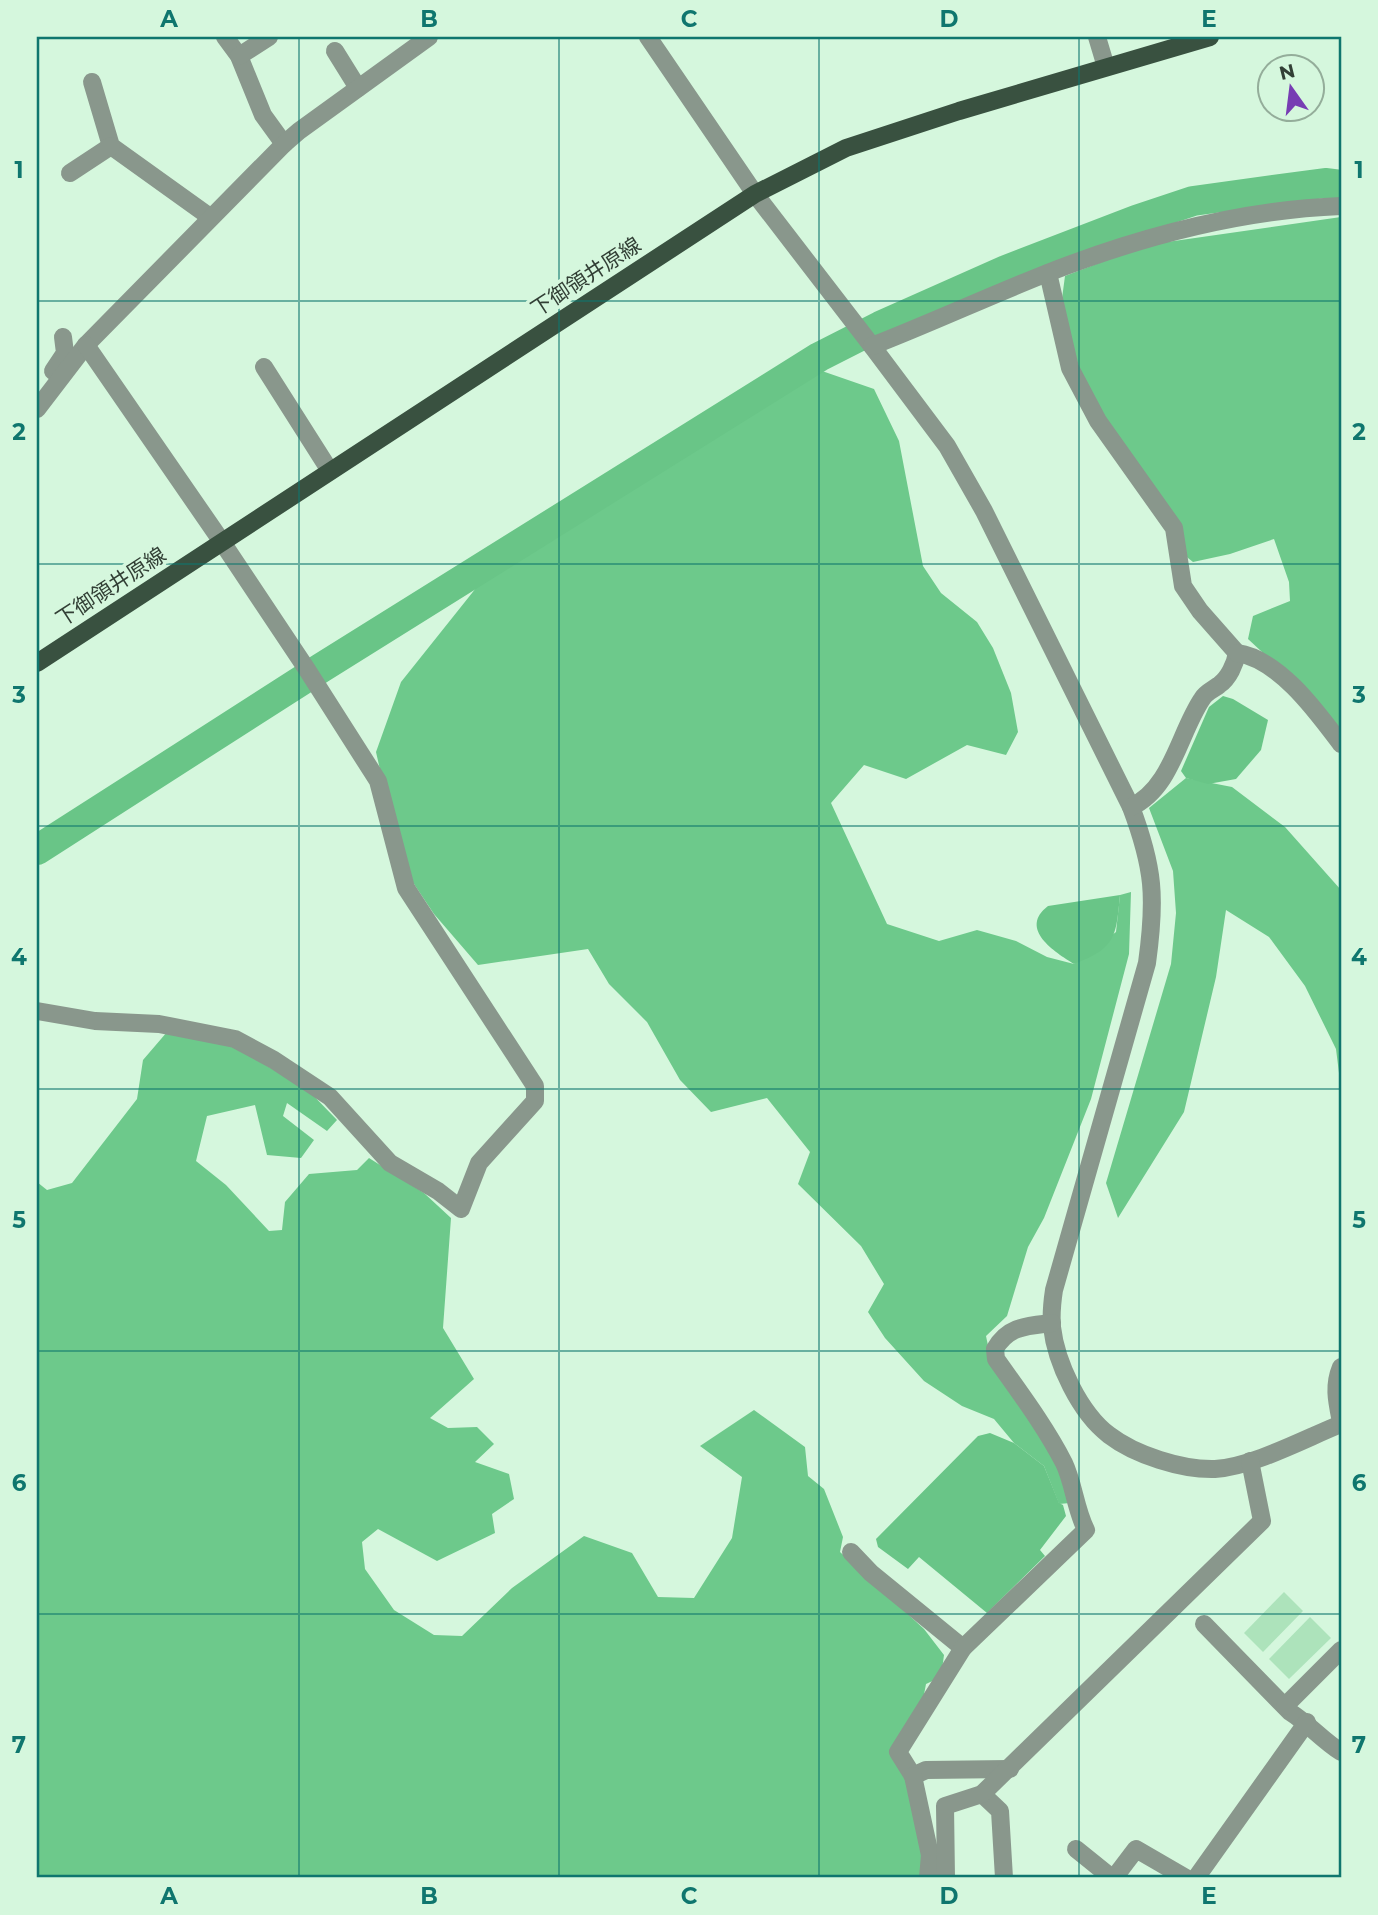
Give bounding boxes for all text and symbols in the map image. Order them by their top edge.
text: A [159,5,178,33]
text: B [420,5,438,33]
text: C [681,5,698,33]
text: D [940,5,959,33]
text: E [1201,5,1217,33]
north arrow [1256,52,1326,122]
text: N [1277,59,1297,85]
text: 1 [14,156,24,184]
text: 1 [1354,156,1364,184]
street label: 下御領井原線 [526,232,645,321]
text: 2 [12,418,26,446]
text: 2 [1352,418,1366,446]
street label: 下御領井原線 [51,542,170,631]
text: 3 [11,681,26,709]
text: 3 [1351,681,1366,709]
text: 4 [11,943,27,971]
text: 4 [1351,943,1367,971]
text: 5 [12,1206,26,1234]
text: 5 [1352,1206,1366,1234]
text: 6 [12,1469,27,1497]
text: 6 [1352,1469,1367,1497]
text: 7 [12,1731,26,1759]
text: 7 [1352,1731,1366,1759]
text: A [159,1882,178,1910]
text: B [420,1882,438,1910]
text: C [681,1882,698,1910]
text: D [940,1882,959,1910]
text: E [1201,1882,1217,1910]

